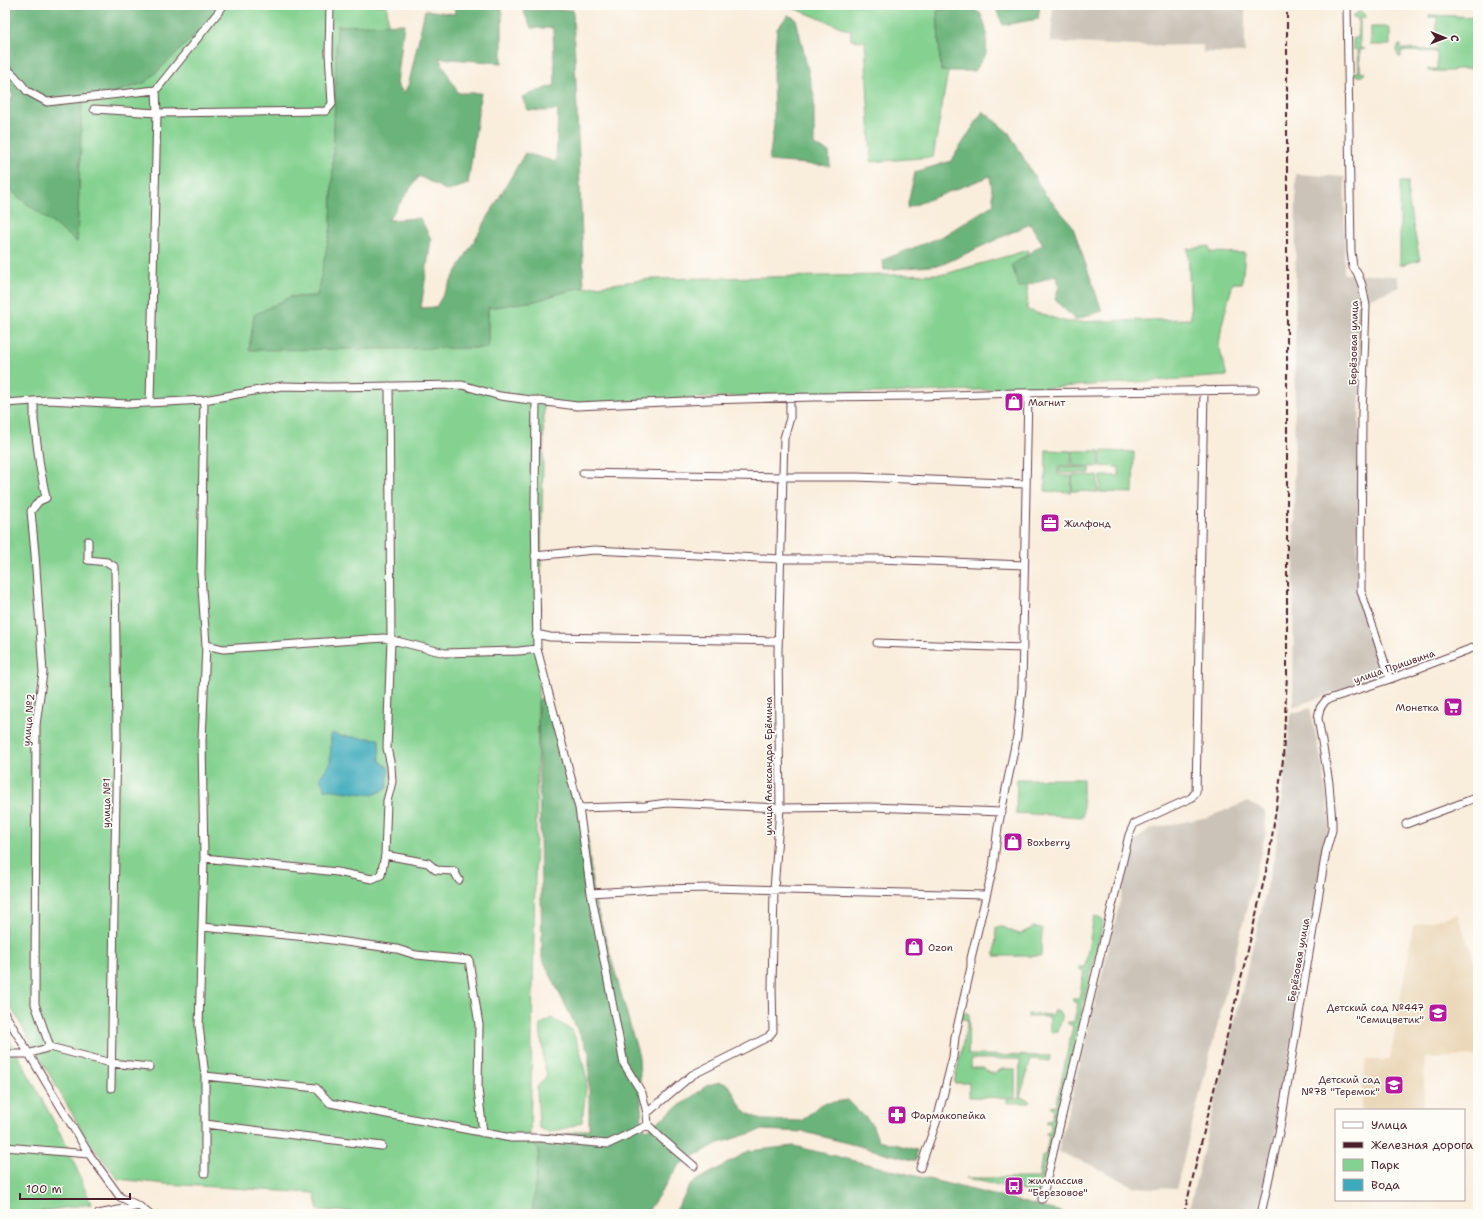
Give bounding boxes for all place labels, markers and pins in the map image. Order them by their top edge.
shop icon: Магнит [1003,391,1025,413]
place label: Магнит [1028,396,1066,409]
office icon: Жилфонд [1039,512,1061,534]
place label: Жилфонд [1064,517,1111,530]
supermarket icon: Монетка [1442,696,1464,718]
place label: Монетка [1396,701,1440,714]
shop icon: Boxberry [1002,831,1024,853]
place label: Boxberry [1027,836,1070,849]
shop icon: Ozon [903,936,925,958]
place label: Ozon [928,941,953,954]
place label: Детский сад №447 "Семицветик" [1327,1001,1424,1026]
school or university icon: Детский сад №447 "Семицветик" [1427,1002,1449,1024]
place label: Детский сад №78 "Теремок" [1301,1073,1381,1098]
school or university icon: Детский сад №78 "Теремок" [1383,1074,1405,1096]
pharmacy icon: Фармакопейка [886,1104,908,1126]
place label: Фармакопейка [911,1109,987,1122]
place label: жилмассив "Березовое" [1028,1174,1088,1199]
bus stop icon: жилмассив "Березовое" [1003,1175,1025,1197]

